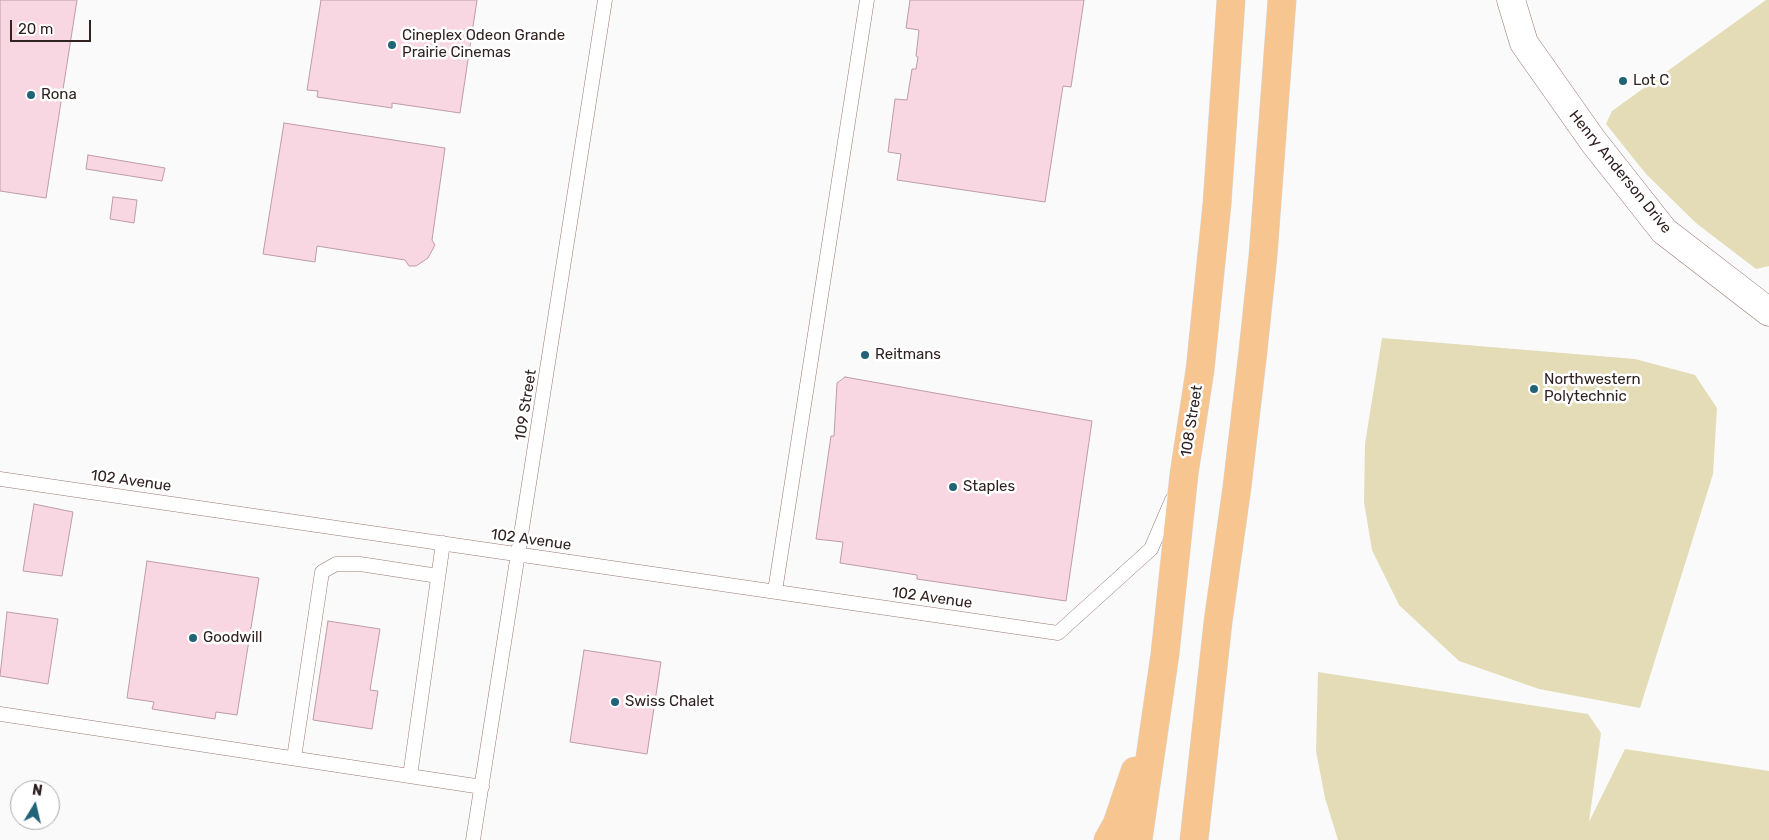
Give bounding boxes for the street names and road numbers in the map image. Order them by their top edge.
street label: Henry Anderson Drive [1565,107,1675,237]
street label: 109 Street [511,368,541,442]
street label: 108 Street [1177,384,1207,458]
street label: 102 Avenue [90,466,172,496]
street label: 102 Avenue [490,525,572,555]
street label: 102 Avenue [891,583,973,613]

